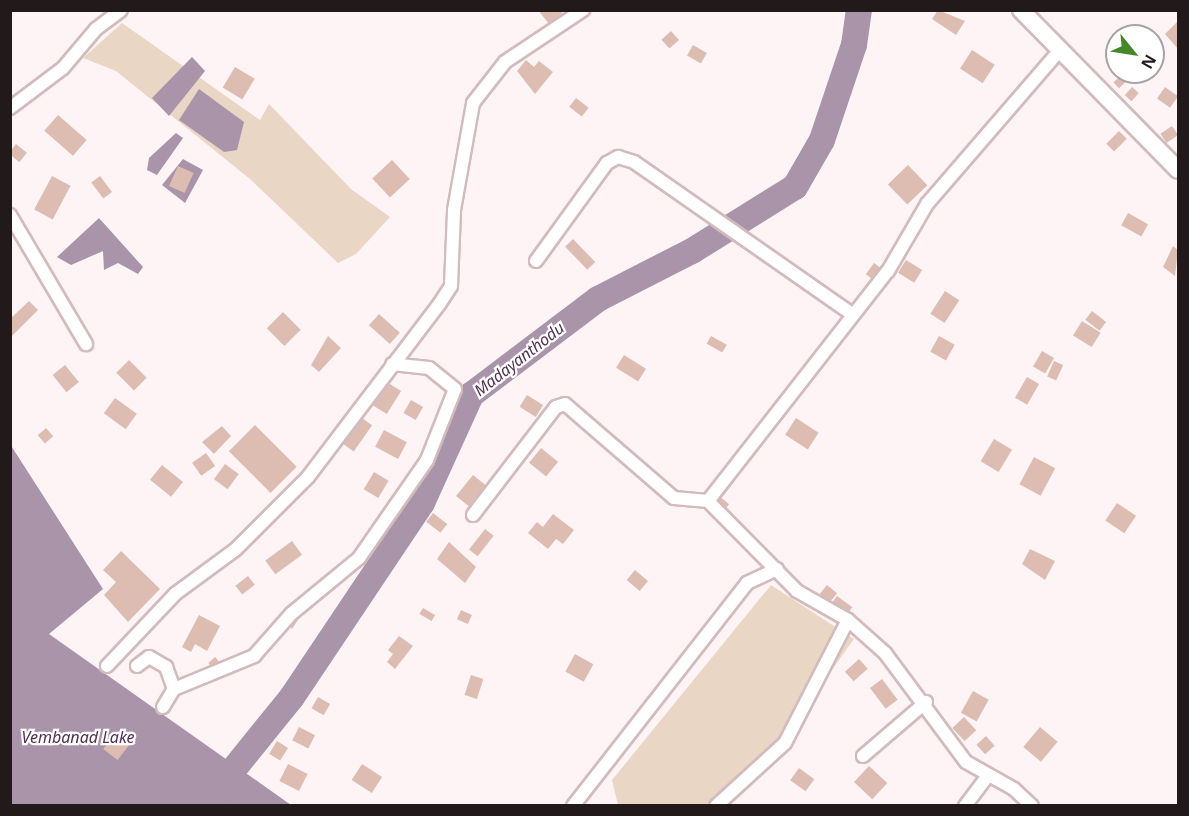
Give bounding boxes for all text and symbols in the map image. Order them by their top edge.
north arrow [1105,24,1165,84]
text: N [1136,51,1162,73]
water label: Madayanthodu [470,318,568,400]
water label: Vembanad Lake [22,727,134,747]

